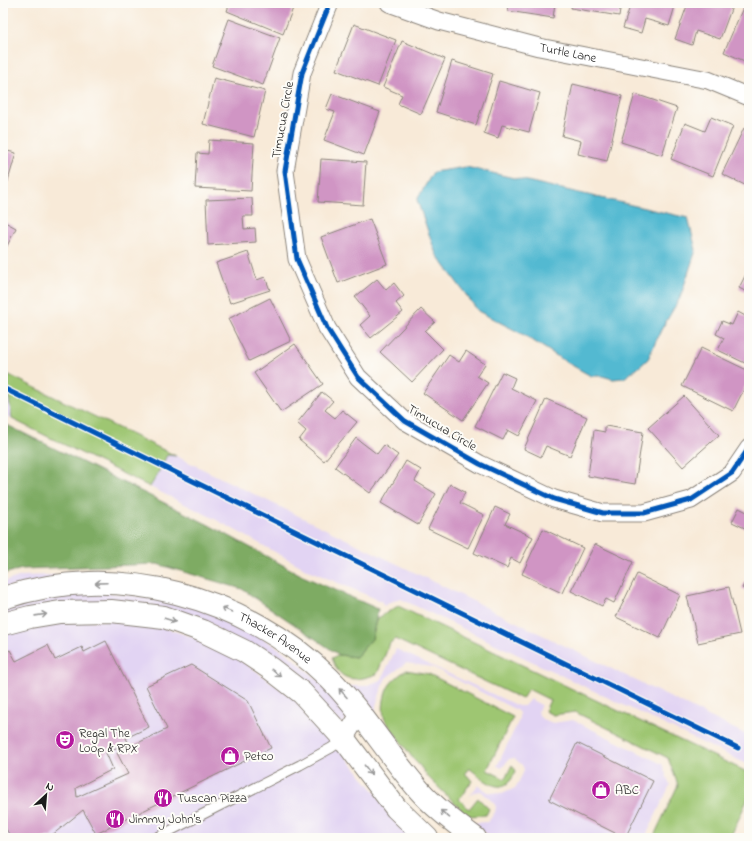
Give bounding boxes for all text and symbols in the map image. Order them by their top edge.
street label: Turtle Lane [538,38,598,68]
street label: Timucua Circle [267,80,299,160]
street label: Timucua Circle [404,400,480,456]
one-way arrow [95,579,108,586]
one-way arrow [222,606,234,614]
street label: Thacker Avenue [235,607,316,668]
one-way arrow [34,611,47,619]
one-way arrow [164,616,176,624]
one-way arrow [270,669,281,677]
one-way arrow [339,689,348,699]
place label: Regal The Loop & RPX [79,724,139,758]
theatre icon: Regal The Loop & RPX [54,729,76,751]
shop icon: Petco [219,745,241,767]
place label: Petco [244,747,274,766]
one-way arrow [363,764,372,775]
north arrow [26,775,66,815]
text: N [43,778,57,796]
shop icon: ABC [590,779,612,801]
place label: ABC [615,781,639,800]
restaurant icon: Tuscan Pizza [152,787,174,809]
place label: Tuscan Pizza [177,789,247,808]
restaurant icon: Jimmy John's [104,808,126,830]
place label: Jimmy John's [129,810,202,830]
one-way arrow [439,810,450,819]

